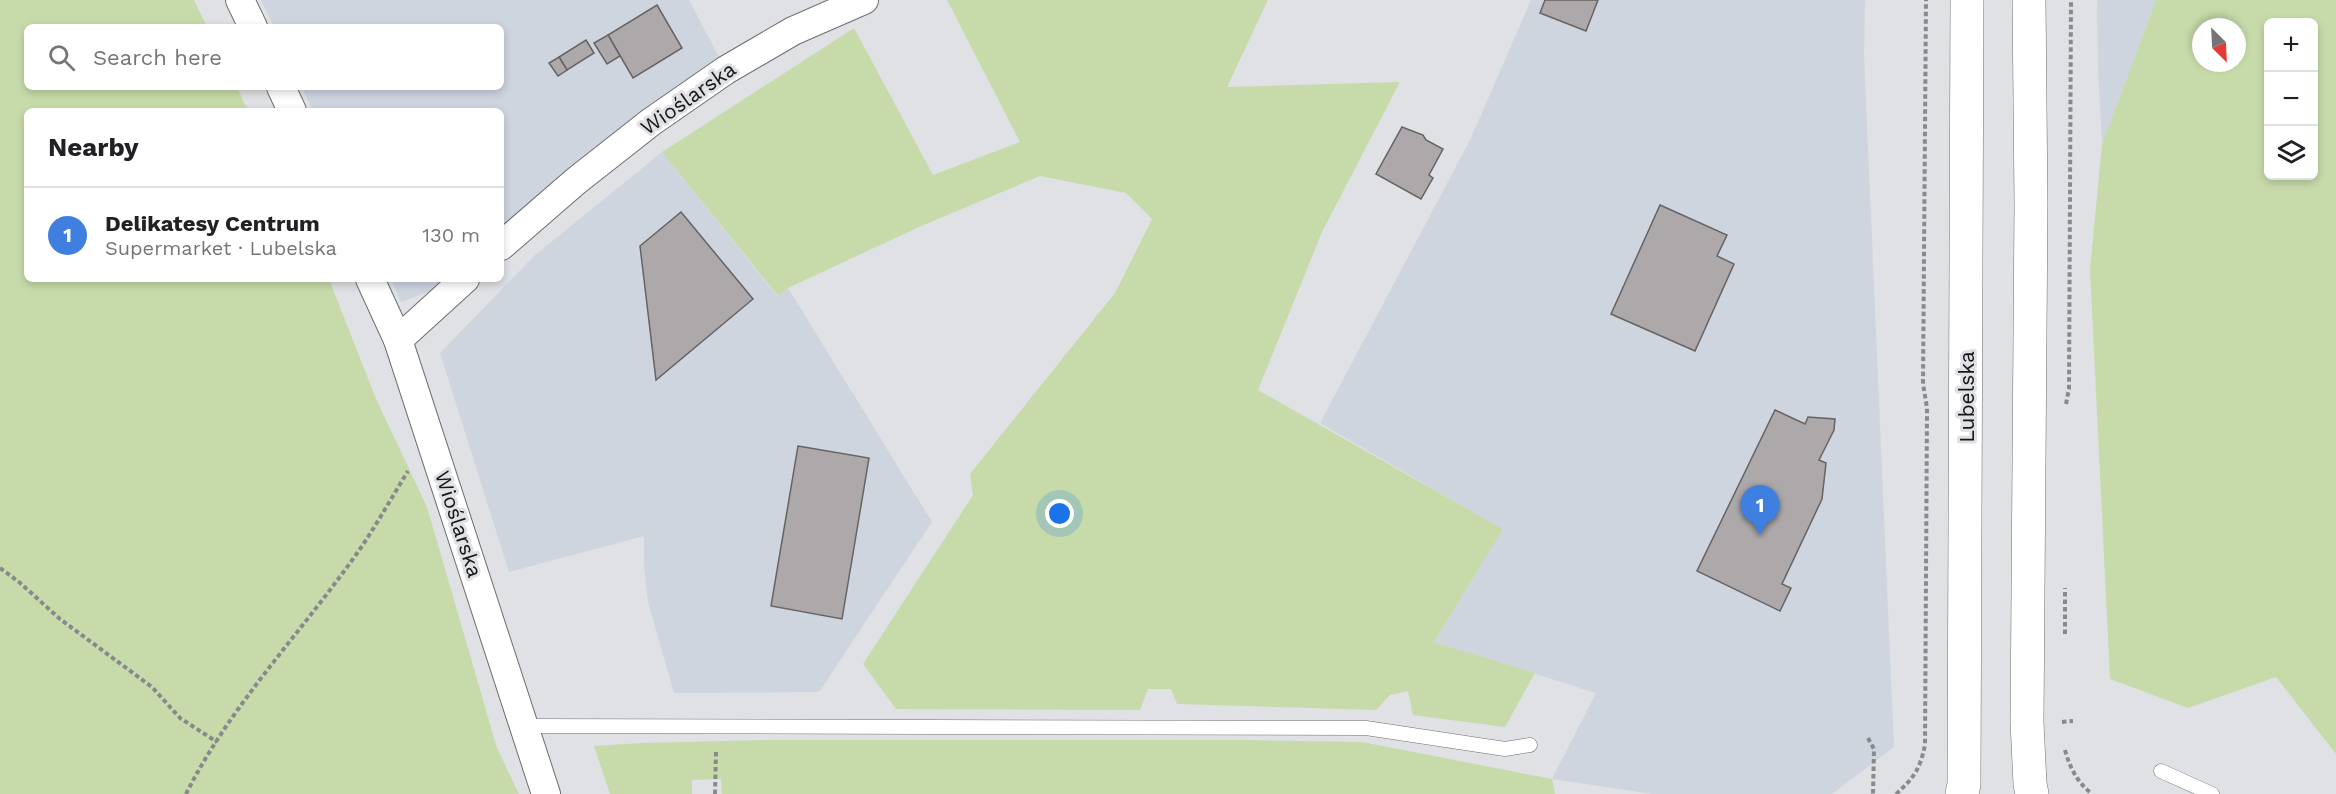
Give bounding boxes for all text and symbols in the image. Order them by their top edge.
north arrow [2192,18,2246,72]
map controls [2264,18,2318,180]
button: + [2264,18,2318,72]
search box [24,24,504,90]
icon: search [45,41,78,74]
text: Search here [93,45,222,70]
street label: Wioślarska [636,56,741,140]
button: − [2264,72,2318,126]
button: layers [2264,126,2318,180]
text: Nearby [48,132,139,162]
text: Delikatesy Centrum [105,211,320,236]
text: 1 [63,223,72,247]
text: 130 m [422,223,480,247]
text: Supermarket · Lubelska [105,236,337,260]
street label: Lubelska [1954,351,1979,443]
street label: Wioślarska [430,468,488,581]
pin: 1 [1740,486,1780,535]
your location [1045,499,1074,528]

